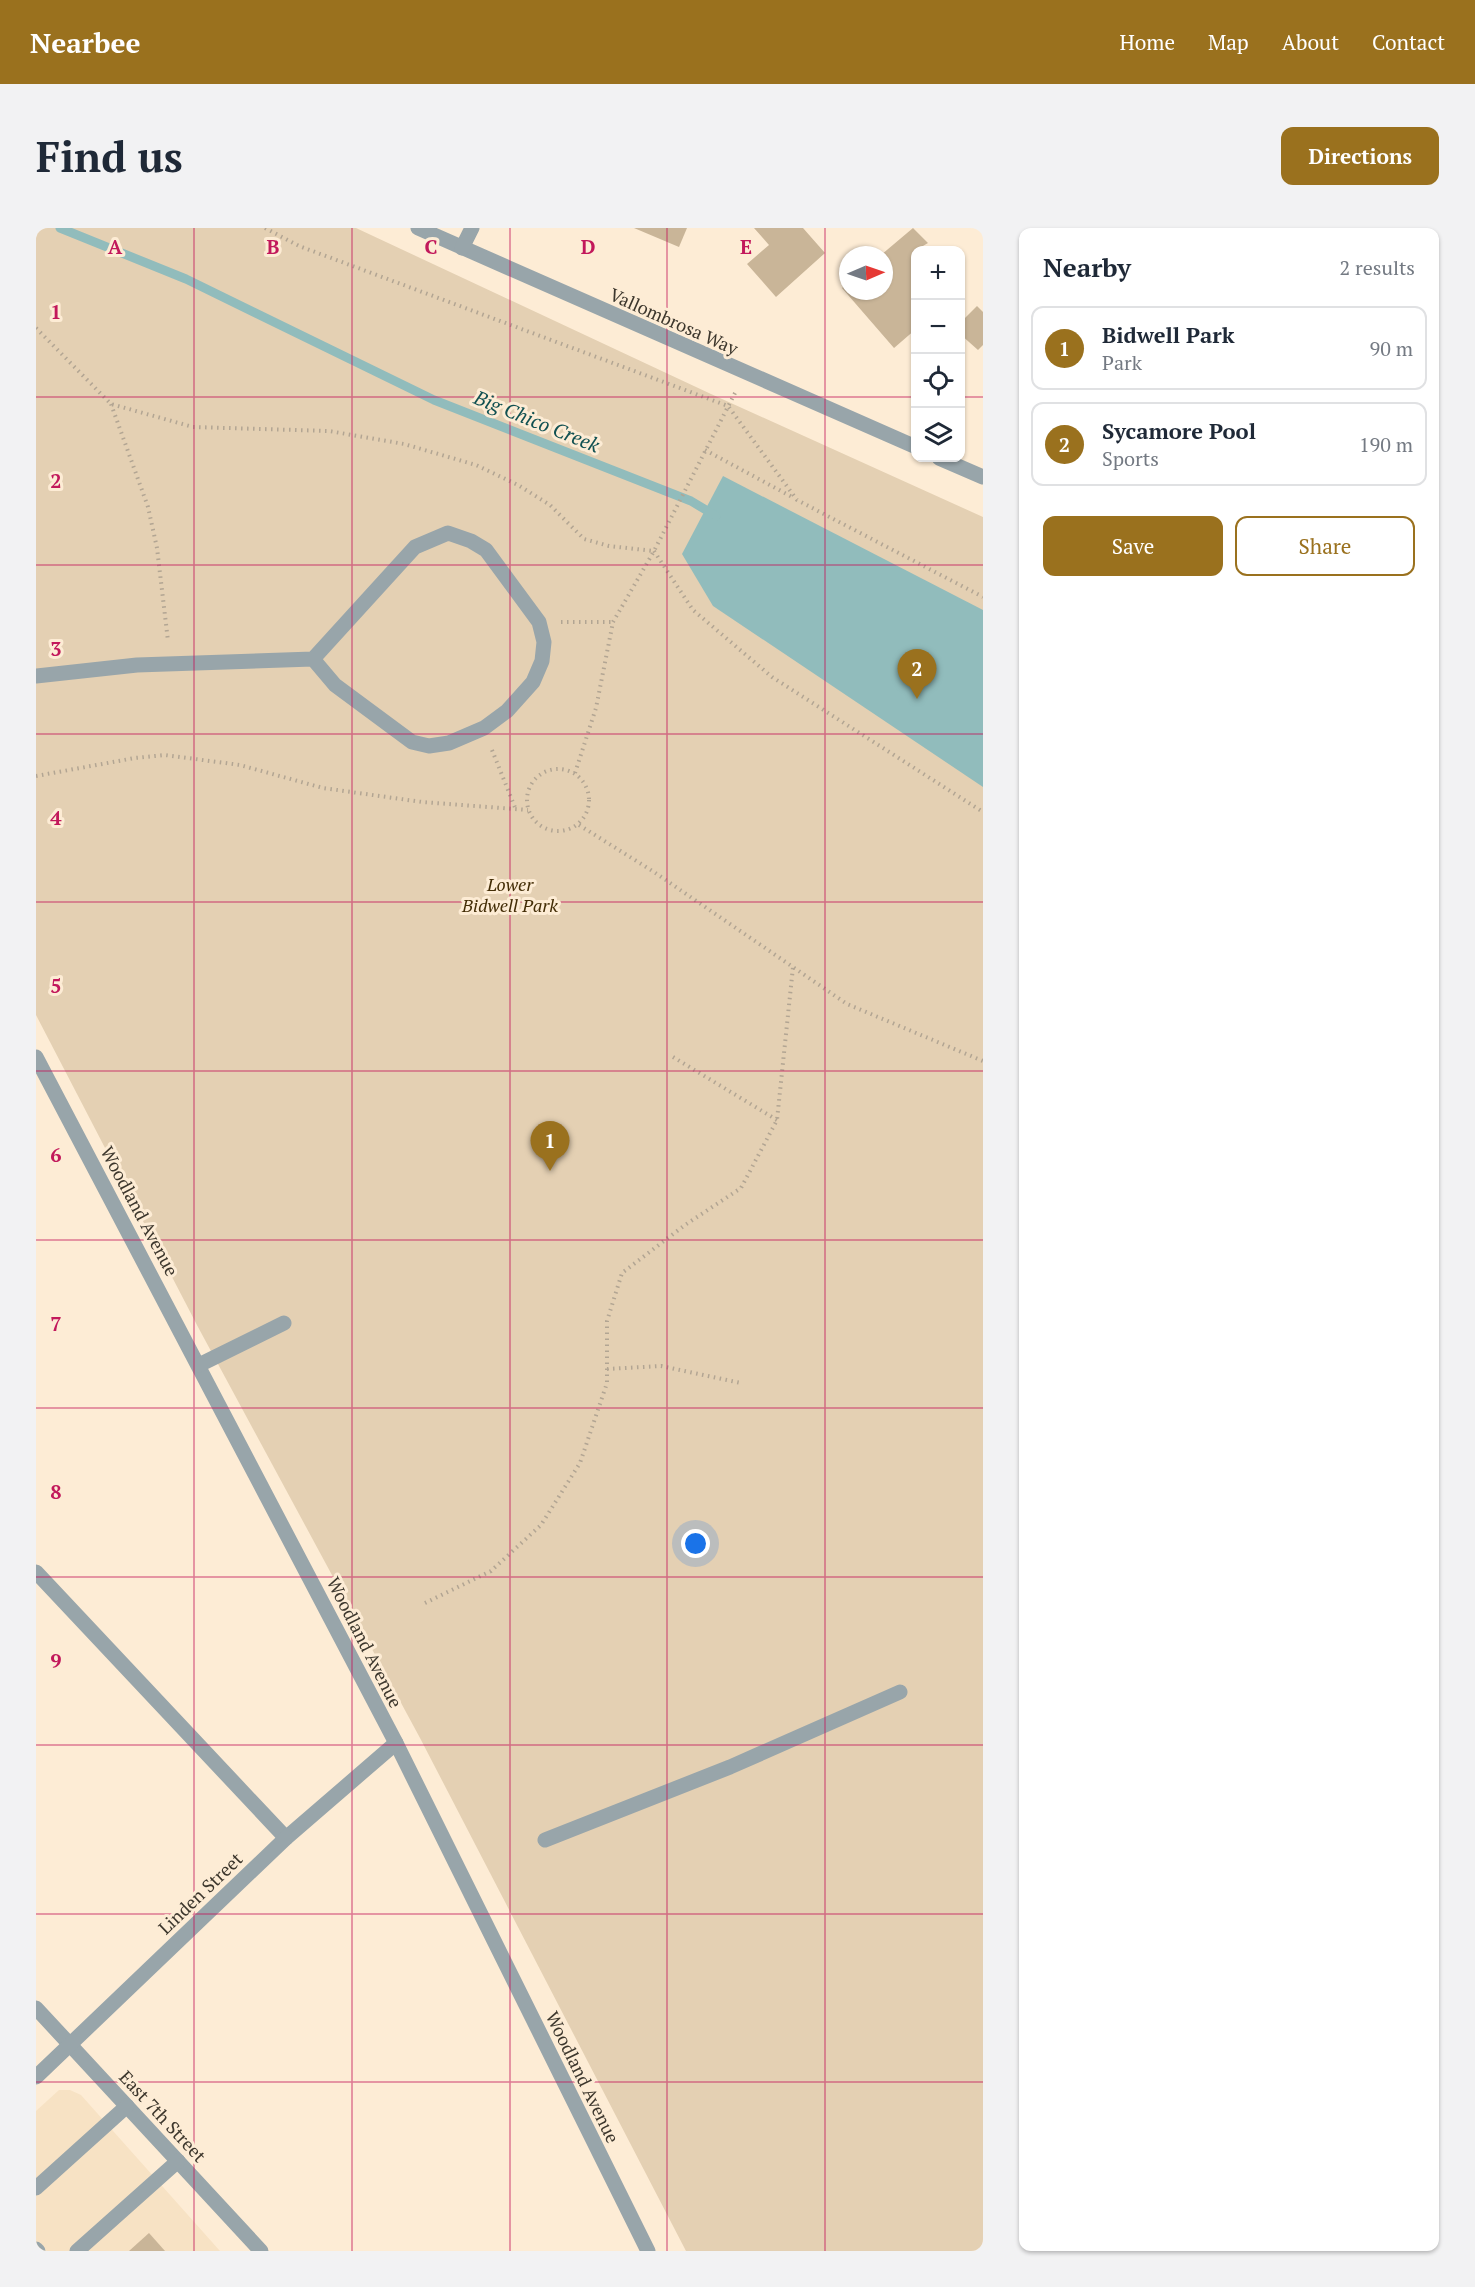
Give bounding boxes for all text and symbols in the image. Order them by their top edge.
text: Nearbee [30,24,140,61]
text: Home [1119,28,1175,56]
text: Map [1208,28,1249,56]
text: About [1282,28,1339,56]
text: Contact [1372,28,1445,56]
button: Directions [1281,127,1439,185]
text: Find us [36,128,183,184]
text: A [108,233,123,260]
text: B [267,233,280,260]
text: C [424,233,438,260]
text: D [581,233,595,260]
text: E [740,233,752,260]
north arrow [839,246,893,300]
map controls [911,246,965,462]
button: + [911,246,965,300]
text: Nearby [1043,250,1131,284]
text: 2 results [1340,254,1415,281]
street label: Vallombrosa Way [606,282,743,360]
text: 1 [50,298,62,325]
button: − [911,300,965,354]
text: Bidwell Park [1102,320,1235,349]
text: 1 [1059,335,1070,362]
text: 90 m [1370,335,1413,362]
text: Park [1102,349,1142,376]
button: locate [911,354,965,408]
water label: Big Chico Creek [469,383,604,459]
button: layers [911,408,965,462]
text: Sycamore Pool [1102,416,1256,445]
text: 2 [1059,431,1070,458]
text: 190 m [1359,431,1413,458]
text: Sports [1102,445,1159,472]
text: 2 [50,467,62,494]
button: Save [1043,516,1223,576]
button: Share [1235,516,1415,576]
text: 3 [50,635,62,662]
pin: 2 [898,650,936,699]
text: 4 [50,804,62,831]
park label: Lower Bidwell Park [461,872,558,917]
text: 5 [50,972,62,999]
pin: 1 [530,1122,570,1171]
text: 6 [50,1141,62,1168]
street label: Woodland Avenue [96,1142,184,1280]
text: 7 [50,1310,62,1337]
text: 8 [50,1478,62,1505]
your location [681,1529,710,1558]
street label: Woodland Avenue [322,1573,408,1711]
text: 9 [50,1647,62,1674]
street label: Linden Street [153,1847,247,1939]
street label: Woodland Avenue [541,2007,625,2147]
street label: East 7th Street [114,2065,212,2167]

